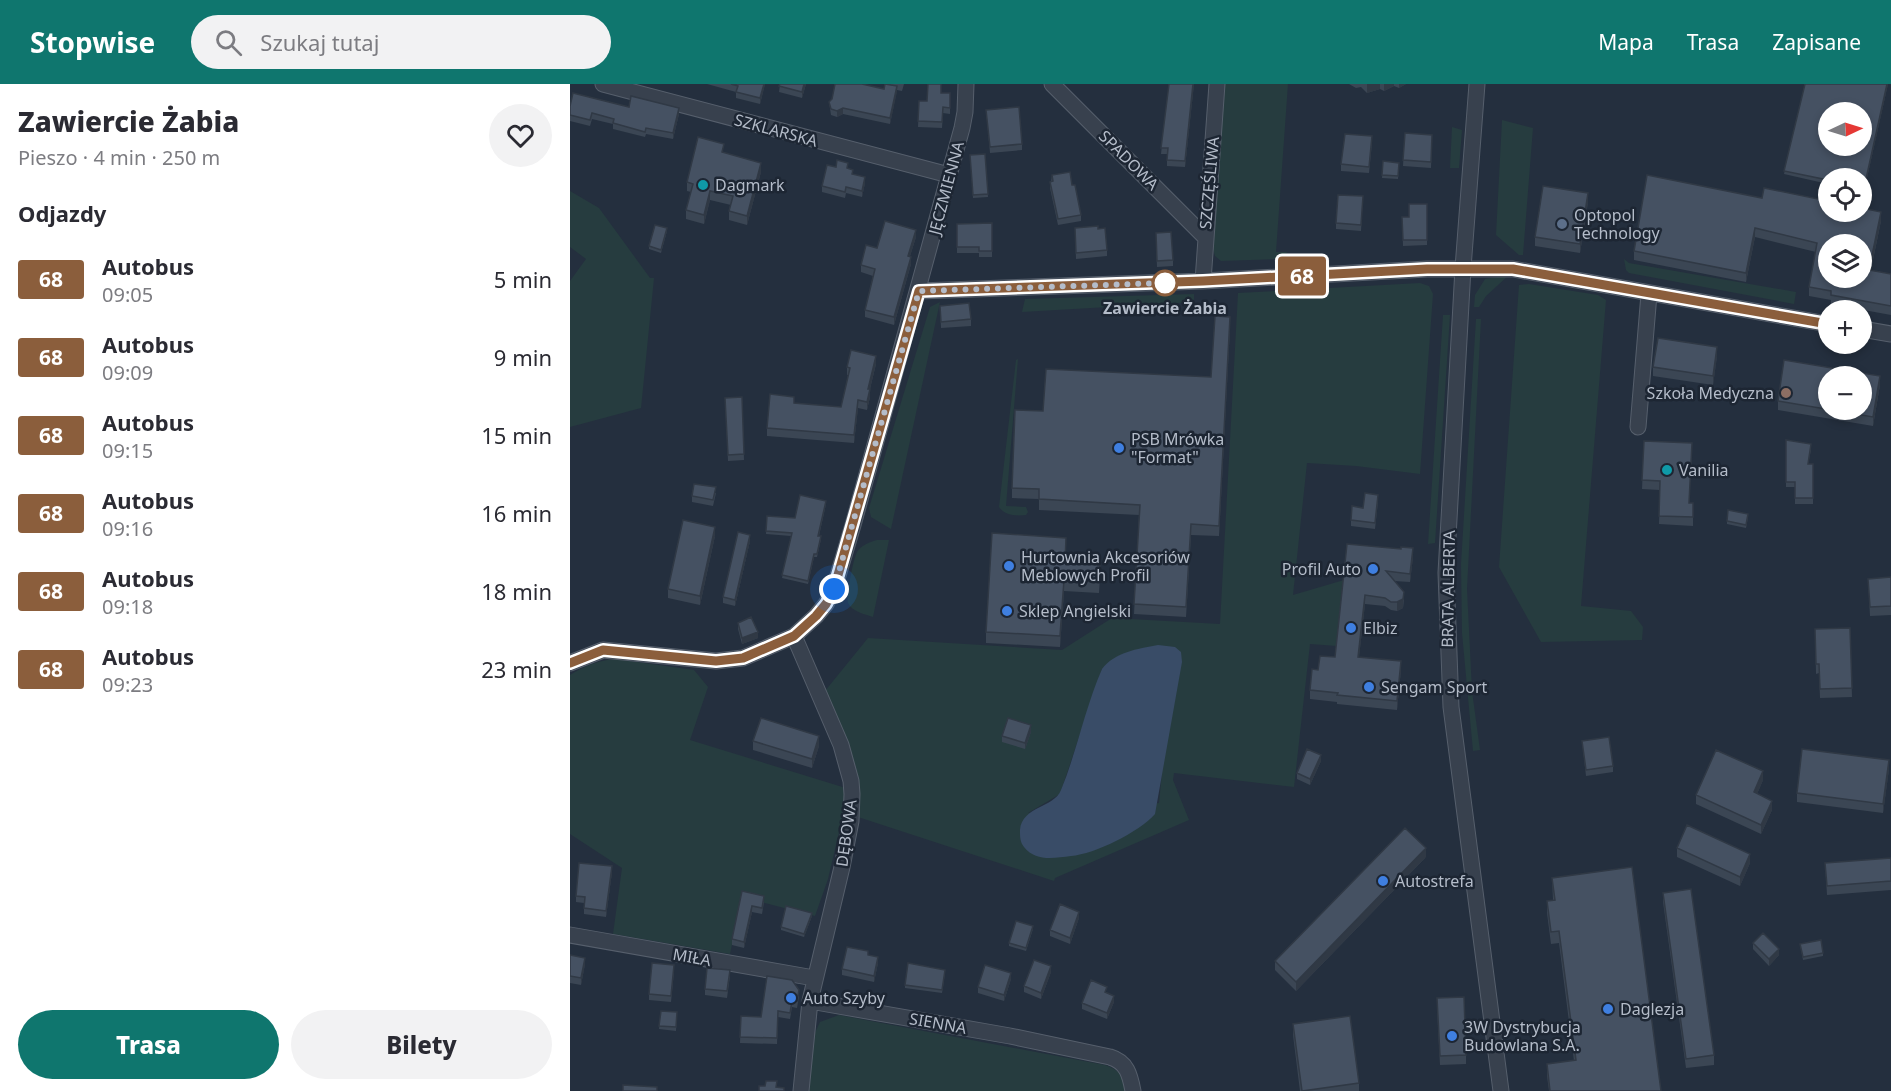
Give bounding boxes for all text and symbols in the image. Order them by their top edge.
search box [191,15,611,69]
text: Stopwise [30,23,155,61]
icon: search [212,26,245,59]
text: Szukaj tutaj [260,27,379,57]
text: Mapa [1598,28,1654,56]
text: Trasa [1687,28,1739,56]
text: Zapisane [1772,28,1861,56]
text: Zawiercie Żabia [18,102,239,140]
north arrow [1818,102,1872,156]
map controls [1818,102,1872,420]
button: heart [489,104,552,167]
street label: SZKLARSKA [732,108,821,152]
street label: SPADOWA [1094,125,1164,195]
street label: SZCZĘŚLIWA [1194,135,1224,230]
street label: JĘCZMIENNA [922,138,969,239]
text: Pieszo · 4 min · 250 m [18,144,220,171]
button: locate [1818,168,1872,222]
place label: Dagmark [715,174,785,196]
marker: Dagmark [696,178,710,192]
text: Odjazdy [18,198,106,228]
place label: Optopol Technology [1574,204,1661,244]
marker: Optopol Technology [1555,217,1569,231]
button: layers [1818,234,1872,288]
text: Autobus [102,251,194,281]
line badge: 68 [1275,256,1329,296]
text: 68 [1290,262,1314,290]
text: 5 min [494,264,552,294]
text: 68 [39,265,63,293]
marker: Zawiercie Żabia [1152,270,1178,296]
text: 09:05 [102,281,153,308]
place label: Zawiercie Żabia [1103,297,1227,319]
button: + [1818,300,1872,354]
text: Autobus [102,329,194,359]
text: 9 min [494,342,552,372]
text: 68 [39,343,63,371]
text: 09:09 [102,359,153,386]
button: − [1818,366,1872,420]
place label: Szkoła Medyczna [1647,382,1774,404]
marker: Szkoła Medyczna [1779,386,1793,400]
text: Autobus [102,407,194,437]
text: 15 min [481,420,552,450]
text: 68 [39,421,63,449]
place label: PSB Mrówka "Format" [1131,428,1224,468]
text: 09:15 [102,437,153,464]
marker: PSB Mrówka "Format" [1112,441,1126,455]
place label: Vanilia [1679,459,1729,481]
marker: Vanilia [1660,463,1674,477]
text: Autobus [102,485,194,515]
text: 16 min [481,498,552,528]
text: 68 [39,499,63,527]
text: 09:16 [102,515,153,542]
street label: BRATA ALBERTA [1436,529,1460,648]
place label: Hurtownia Akcesoriów Meblowych Profil [1021,546,1190,586]
place label: Profil Auto [1282,558,1361,580]
marker: Hurtownia Akcesoriów Meblowych Profil [1002,559,1016,573]
marker: Profil Auto [1366,562,1380,576]
text: Autobus [102,563,194,593]
your location [819,574,849,604]
text: 18 min [481,576,552,606]
text: 68 [39,577,63,605]
text: 09:18 [102,593,153,620]
place label: Sklep Angielski [1019,600,1131,622]
marker: Sklep Angielski [1000,604,1014,618]
place label: Elbiz [1363,617,1398,639]
marker: Elbiz [1344,621,1358,635]
text: Autobus [102,641,194,671]
text: 23 min [481,654,552,684]
text: 68 [39,655,63,683]
text: 09:23 [102,671,153,698]
place label: Sengam Sport [1381,676,1488,698]
marker: Sengam Sport [1362,680,1376,694]
street label: DĘBOWA [830,797,862,868]
place label: Autostrefa [1395,870,1474,892]
marker: Autostrefa [1376,874,1390,888]
street label: MIŁA [671,943,714,971]
place label: Auto Szyby [803,987,886,1009]
marker: Auto Szyby [784,991,798,1005]
place label: Daglezja [1620,998,1684,1020]
marker: Daglezja [1601,1002,1615,1016]
street label: SIENNA [908,1007,969,1039]
button: Trasa [18,1010,279,1079]
button: Bilety [291,1010,552,1079]
place label: 3W Dystrybucja Budowlana S.A. [1464,1016,1581,1056]
marker: 3W Dystrybucja Budowlana S.A. [1445,1029,1459,1043]

